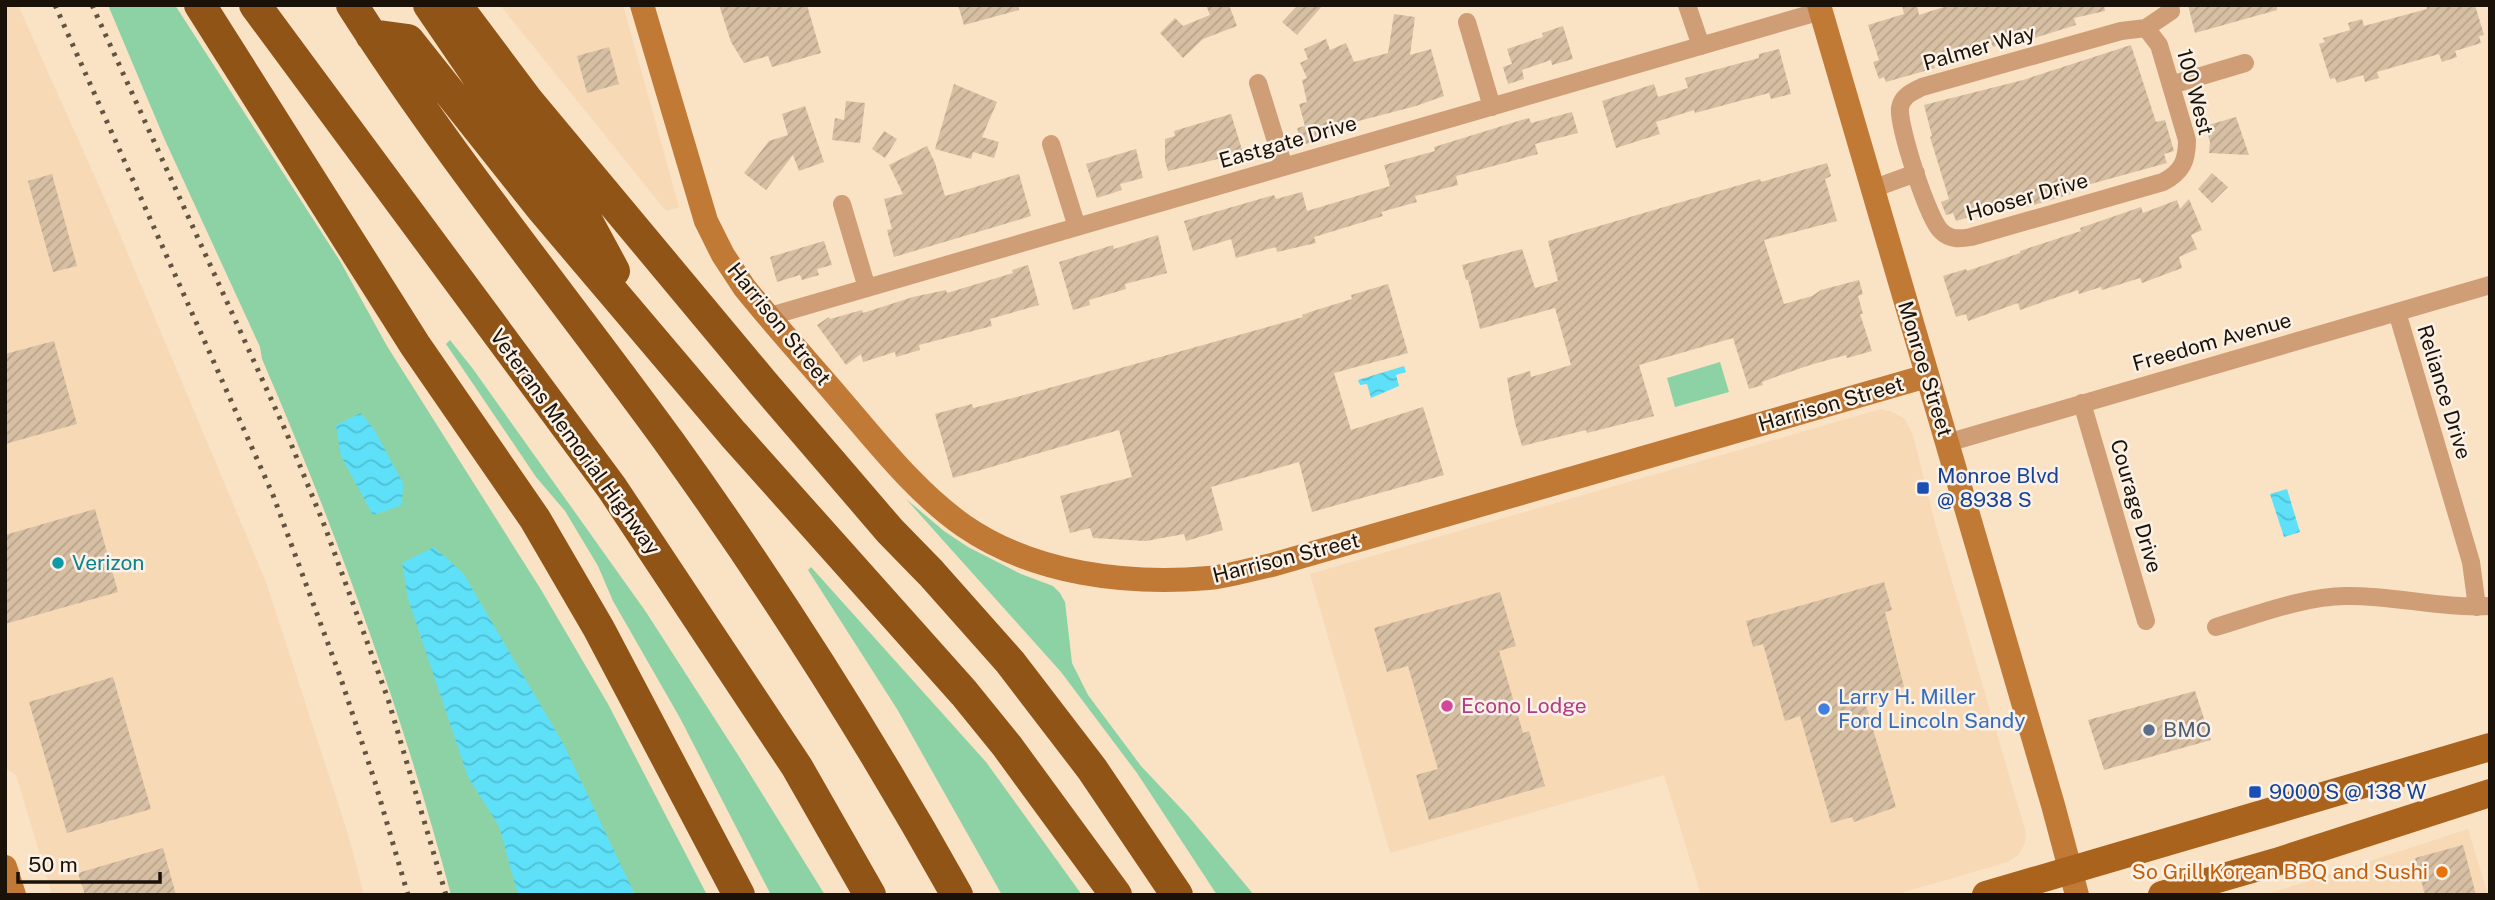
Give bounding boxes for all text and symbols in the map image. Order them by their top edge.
street label: Palmer Way [1920,20,2038,75]
street label: 100 West [2172,46,2219,138]
street label: Eastgate Drive [1216,110,1360,173]
street label: Hooser Drive [1963,167,2091,226]
street label: Harrison Street [722,257,836,390]
street label: Monroe Street [1893,298,1958,440]
street label: Freedom Avenue [2130,307,2294,376]
street label: Reliance Drive [2412,322,2477,462]
street label: Veterans Memorial Highway [485,324,666,560]
street label: Harrison Street [1755,371,1907,436]
street label: Courage Drive [2105,436,2167,576]
place label: Monroe Blvd @ 8938 S [1937,463,2059,512]
marker: Monroe Blvd @ 8938 S [1915,480,1931,496]
street label: Harrison Street [1210,527,1362,588]
place label: Verizon [72,550,145,575]
marker: Verizon [50,555,66,571]
place label: Larry H. Miller Ford Lincoln Sandy [1838,684,2025,733]
place label: Econo Lodge [1461,693,1587,718]
marker: Econo Lodge [1439,698,1455,714]
marker: Larry H. Miller Ford Lincoln Sandy [1816,701,1832,717]
place label: BMO [2163,717,2211,742]
marker: BMO [2141,722,2157,738]
place label: 9000 S @ 138 W [2269,779,2427,804]
marker: 9000 S @ 138 W [2247,784,2263,800]
scale bar [18,841,159,885]
text: 50 m [28,852,78,877]
place label: So Grill Korean BBQ and Sushi [2132,859,2428,884]
marker: So Grill Korean BBQ and Sushi [2434,864,2450,880]

